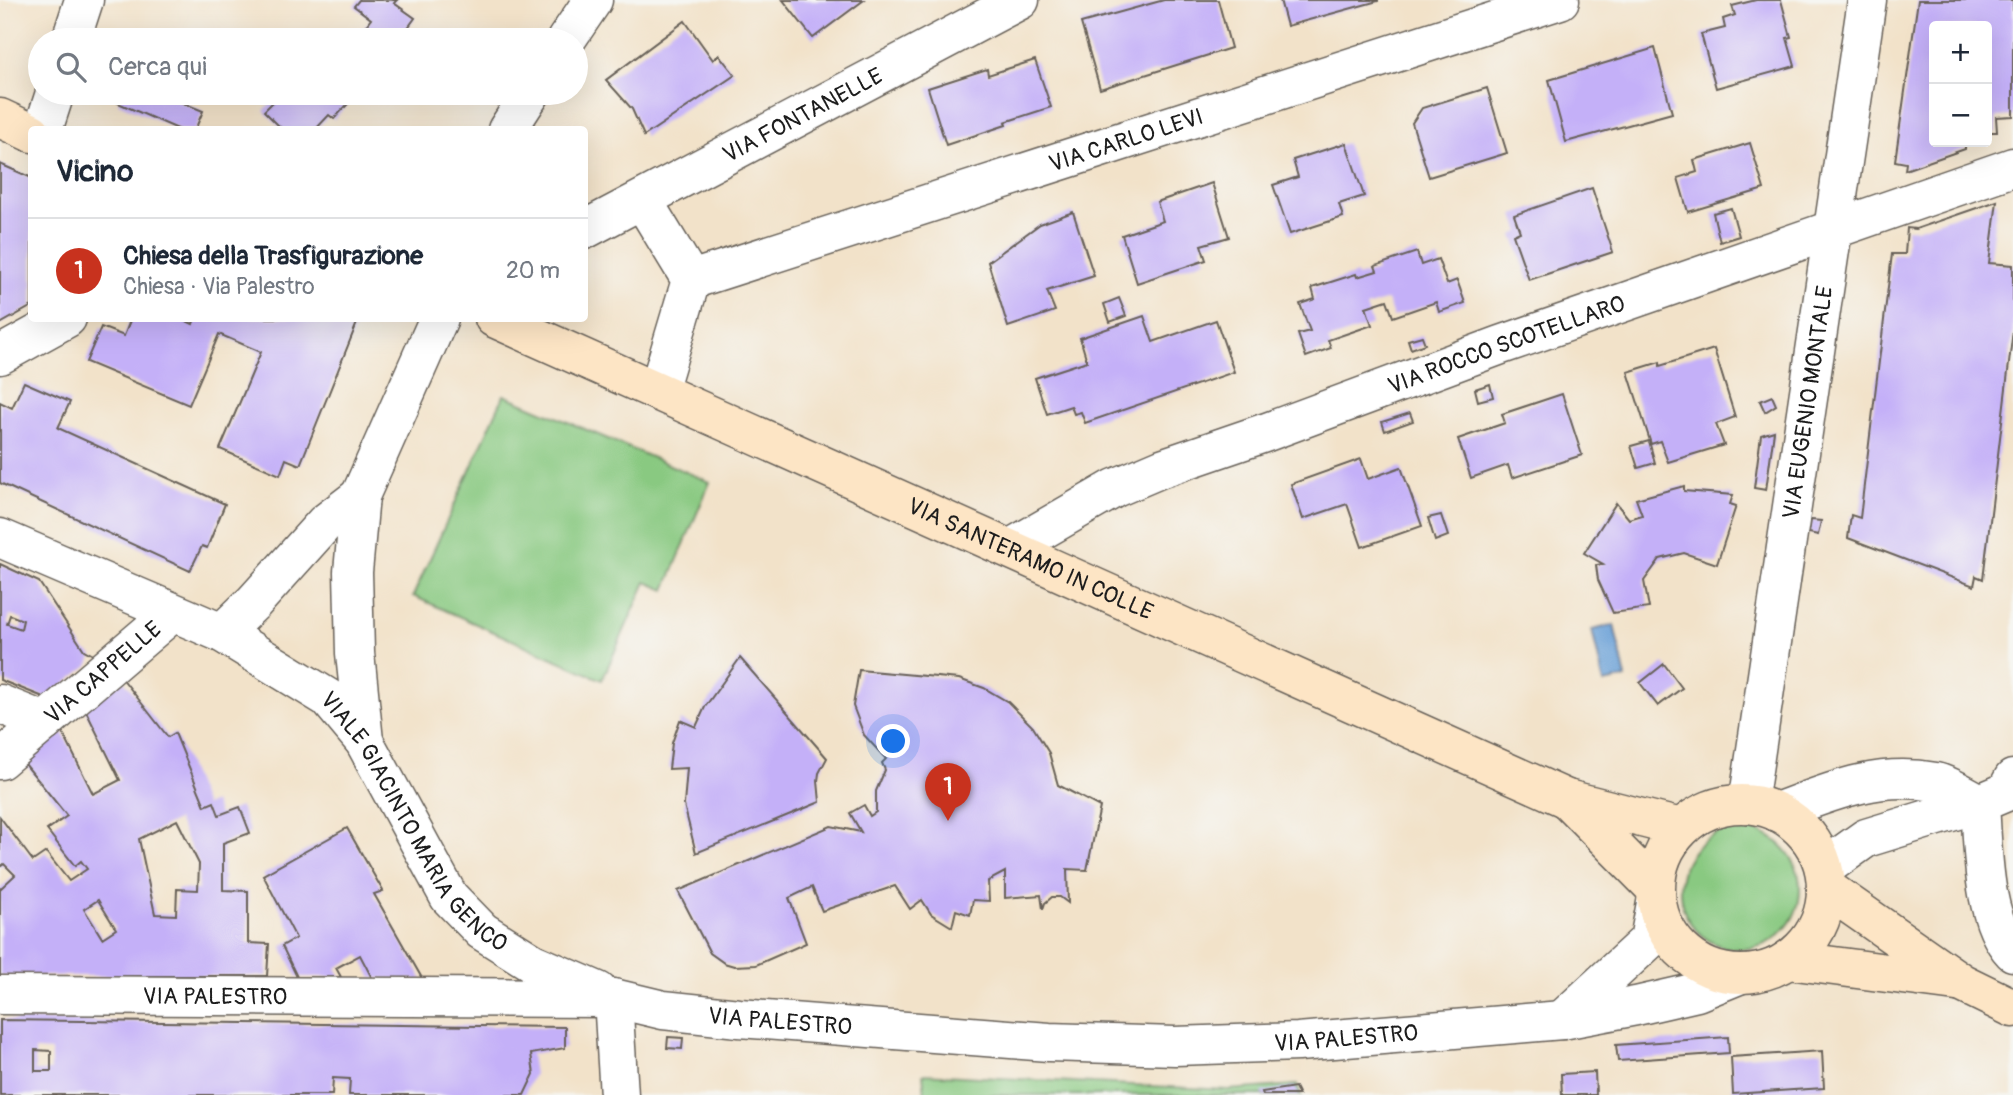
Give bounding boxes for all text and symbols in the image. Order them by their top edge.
map controls [1929,21,1992,147]
button: + [1929,21,1992,84]
search box [28,28,588,105]
icon: search [52,48,90,86]
text: Cerca qui [108,51,207,83]
street label: VIA FONTANELLE [718,61,888,169]
button: − [1929,84,1992,147]
street label: VIA CARLO LEVI [1045,102,1207,179]
text: Vicino [56,153,133,190]
text: Chiesa della Trasfigurazione [123,240,423,272]
text: 1 [75,256,84,285]
text: 20 m [506,256,560,285]
text: Chiesa · Via Palestro [123,272,315,301]
street label: VIA EUGENIO MONTALE [1776,284,1840,521]
street label: VIA ROCCO SCOTELLARO [1384,289,1629,401]
street label: VIA SANTERAMO IN COLLE [903,491,1158,627]
street label: VIA CAPPELLE [39,615,167,731]
street label: VIALE GIACINTO MARIA GENCO [314,686,513,958]
your location [876,724,910,758]
pin: 1 [925,763,971,821]
street label: VIA PALESTRO [143,982,287,1011]
street label: VIA PALESTRO [707,1001,853,1042]
street label: VIA PALESTRO [1273,1018,1419,1058]

